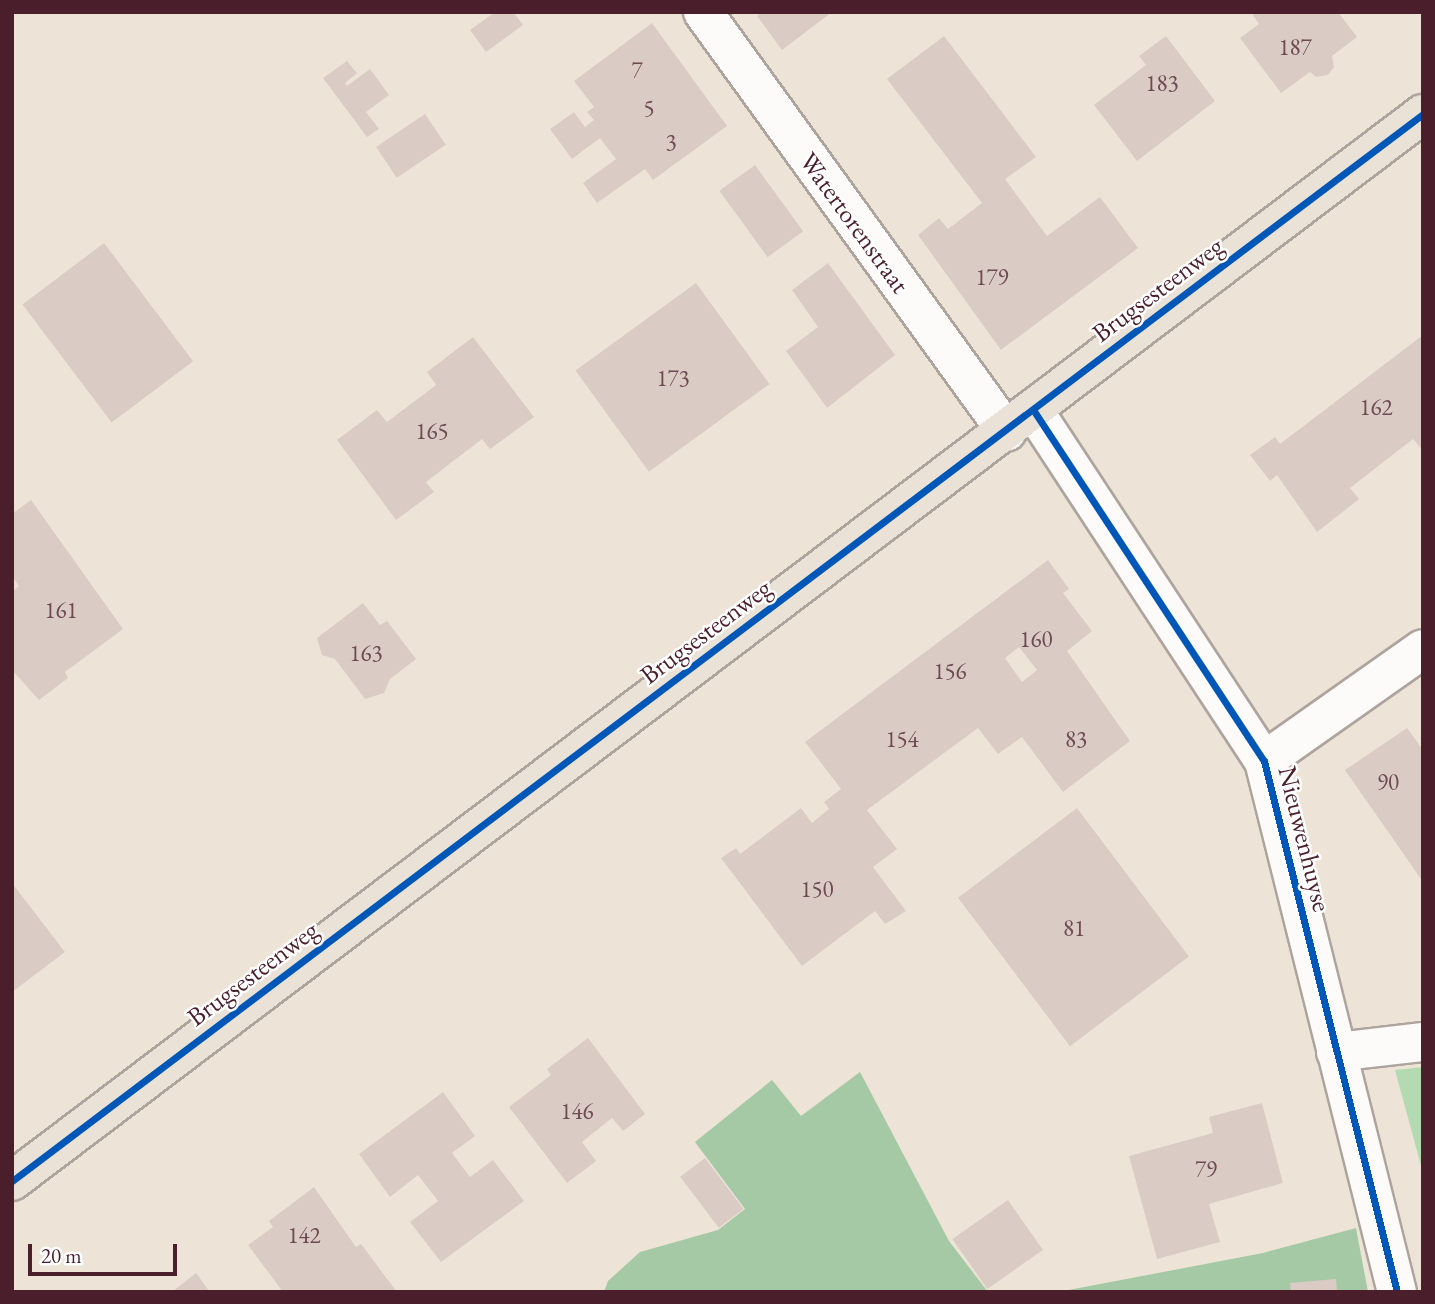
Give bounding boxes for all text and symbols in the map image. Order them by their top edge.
house number: 187 [1278,33,1312,61]
house number: 7 [631,56,643,84]
house number: 183 [1145,69,1179,97]
house number: 5 [643,94,655,122]
house number: 3 [665,128,677,156]
street label: Watertorenstraat [792,147,916,299]
street label: Brugsesteenweg [1086,231,1230,349]
house number: 179 [975,263,1009,291]
house number: 173 [656,364,690,392]
house number: 162 [1359,393,1393,421]
house number: 165 [415,417,449,445]
street label: Brugsesteenweg [634,573,778,691]
house number: 161 [44,596,78,624]
house number: 160 [1019,625,1053,653]
house number: 163 [349,639,383,667]
house number: 156 [933,657,967,685]
house number: 154 [885,725,919,753]
house number: 83 [1065,725,1087,753]
street label: Nieuwenhuyse [1271,763,1337,915]
house number: 90 [1377,768,1399,796]
house number: 150 [800,875,834,903]
house number: 81 [1063,914,1085,942]
street label: Brugsesteenweg [181,915,325,1033]
house number: 146 [560,1097,594,1125]
house number: 79 [1195,1155,1217,1183]
house number: 142 [287,1221,321,1249]
scale bar [32,1230,180,1274]
text: 20 m [41,1242,82,1269]

